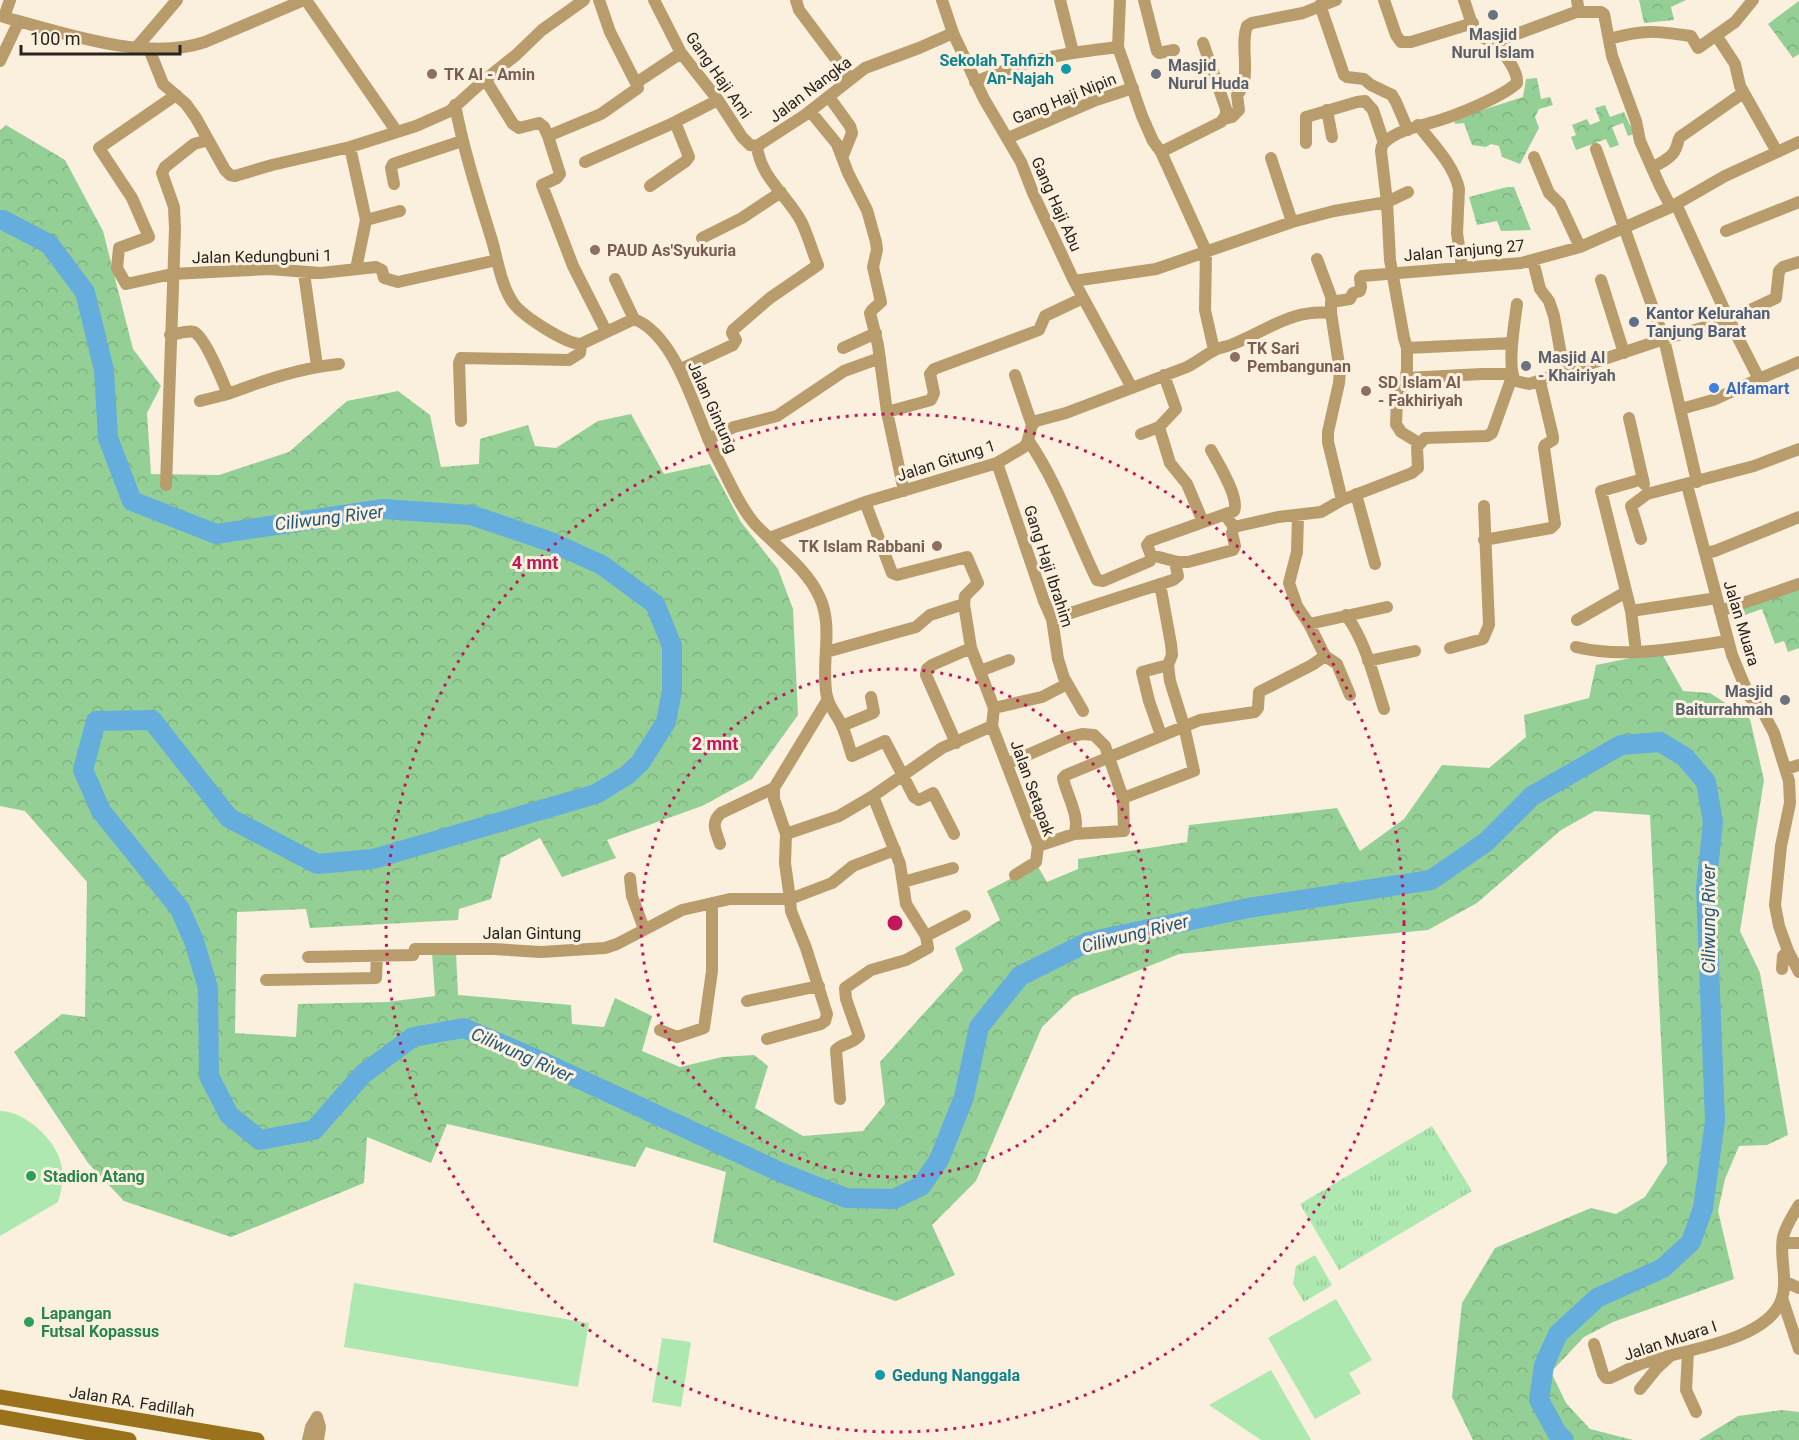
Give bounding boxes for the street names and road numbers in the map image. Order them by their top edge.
street label: Gang Haji Ami [682,28,755,122]
street label: Jalan Nangka [766,52,855,126]
street label: Gang Haji Nipin [1010,69,1119,128]
street label: Gang Haji Abu [1027,154,1086,254]
street label: Jalan Tanjung 27 [1403,236,1525,265]
street label: Jalan Kedungbuni 1 [192,246,332,267]
street label: Jalan Gintung [684,358,741,456]
street label: Jalan Gitung 1 [894,436,998,485]
street label: Gang Haji Ibrahim [1020,503,1077,630]
street label: Jalan Muara [1720,578,1764,668]
street label: Jalan Setapak [1006,738,1059,840]
street label: Jalan Gintung [483,924,581,943]
street label: Jalan Muara I [1621,1317,1719,1364]
street label: Jalan RA. Fadillah [68,1382,196,1421]

